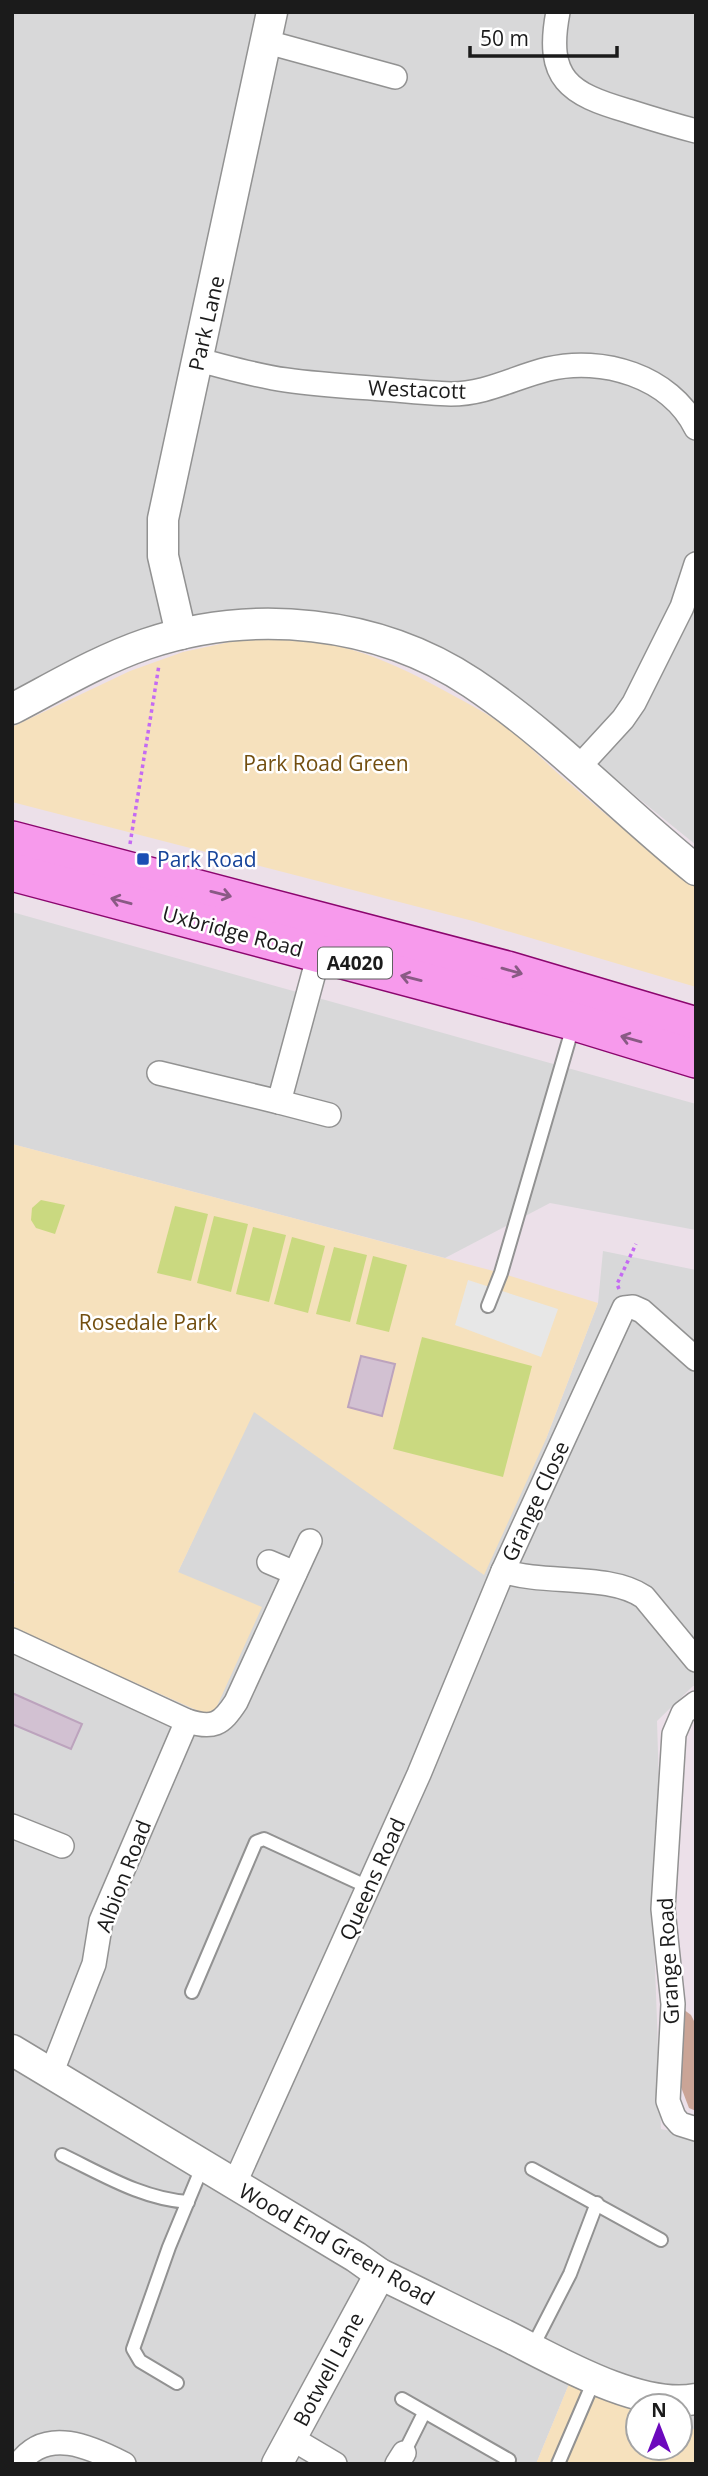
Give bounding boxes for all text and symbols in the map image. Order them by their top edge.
scale bar [470,14,617,58]
text: 50 m [480,24,529,52]
street label: Park Lane [181,273,231,373]
street label: Westacott [368,373,466,405]
park label: Park Road Green [243,749,409,777]
place label: Park Road [157,845,256,873]
marker: Park Road [135,851,151,867]
one-way arrow [209,888,232,901]
one-way arrow [110,893,132,906]
street label: Uxbridge Road [160,899,306,963]
road number: A4020 [318,948,392,979]
one-way arrow [500,966,522,979]
one-way arrow [401,971,423,984]
one-way arrow [620,1031,642,1044]
park label: Rosedale Park [79,1308,217,1336]
street label: Grange Close [495,1436,575,1566]
street label: Queens Road [333,1813,411,1945]
street label: Albion Road [89,1816,157,1936]
street label: Grange Road [651,1897,685,2025]
street label: Wood End Green Road [234,2176,440,2312]
street label: Botwell Lane [286,2307,370,2431]
north arrow [624,2392,694,2462]
text: N [651,2397,667,2423]

